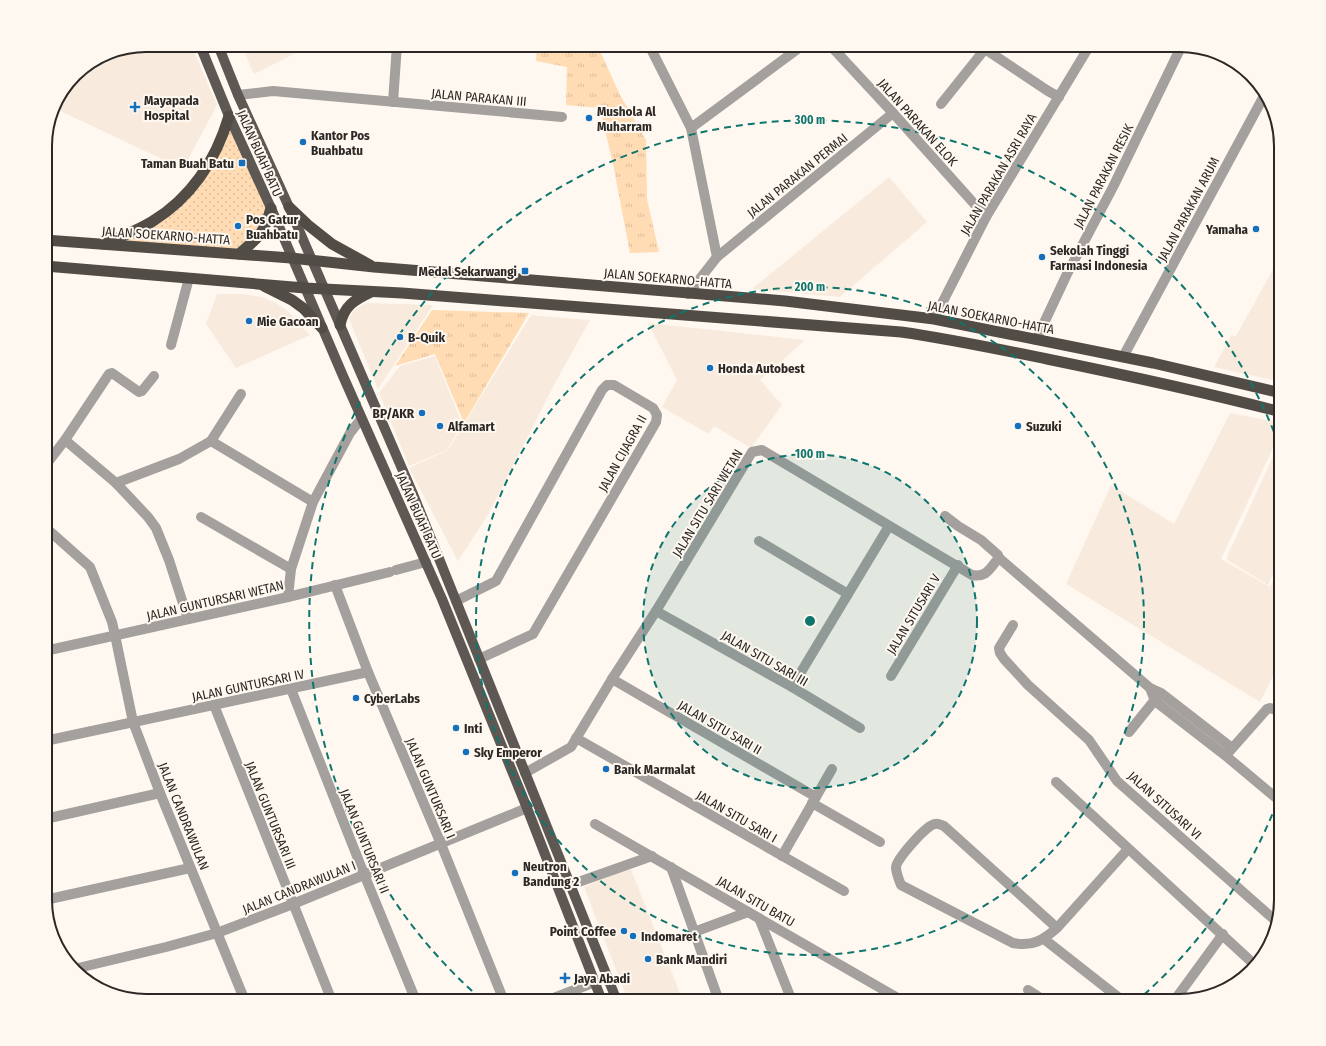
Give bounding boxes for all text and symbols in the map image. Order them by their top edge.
street label: JALAN PARAKAN ELOK [875,76,961,169]
street label: JALAN PARAKAN III [431,86,527,109]
place label: Mayapada Hospital [144,93,200,123]
marker: Mayapada Hospital [129,101,141,113]
place label: Mushola Al Muharram [597,104,656,134]
street label: JALAN BUAH BATU [234,108,285,199]
street label: JALAN PARAKAN ASRI RAYA [957,111,1040,238]
marker: Mushola Al Muharram [584,113,594,123]
text: 300 m [794,113,825,127]
street label: JALAN PARAKAN RESIK [1071,121,1136,231]
place label: Kantor Pos Buahbatu [311,128,370,158]
street label: JALAN PARAKAN PERMAI [744,130,851,221]
marker: Kantor Pos Buahbatu [298,137,308,147]
street label: JALAN PARAKAN ARUM [1155,154,1222,264]
place label: Taman Buah Batu [141,156,234,171]
marker: Taman Buah Batu [237,158,247,168]
place label: Pos Gatur Buahbatu [246,212,298,242]
marker: Pos Gatur Buahbatu [233,221,243,231]
place label: Yamaha [1205,222,1249,237]
street label: JALAN SOEKARNO-HATTA [101,224,231,247]
marker: Yamaha [1251,224,1261,234]
place label: Sekolah Tinggi Farmasi Indonesia [1050,243,1148,273]
marker: Sekolah Tinggi Farmasi Indonesia [1037,252,1047,262]
place label: Medal Sekarwangi [419,264,517,279]
street label: JALAN SOEKARNO-HATTA [603,265,733,292]
marker: Medal Sekarwangi [520,266,530,276]
text: 200 m [794,280,825,294]
street label: JALAN SOEKARNO-HATTA [926,298,1056,337]
place label: Mie Gacoan [257,314,319,329]
marker: Mie Gacoan [244,316,254,326]
place label: B-Quik [408,330,445,345]
marker: B-Quik [395,332,405,342]
place label: Honda Autobest [718,361,805,376]
marker: Honda Autobest [705,363,715,373]
place label: BP/AKR [373,406,415,421]
marker: BP/AKR [417,408,427,418]
street label: JALAN CIJAGRA II [595,412,650,494]
place label: Alfamart [447,419,495,434]
place label: Suzuki [1026,419,1062,434]
marker: Alfamart [435,421,445,431]
marker: Suzuki [1013,421,1023,431]
street label: JALAN SITU SARI WETAN [669,447,746,560]
text: 100 m [795,447,825,461]
street label: JALAN BUAH BATU [393,470,444,561]
street label: JALAN SITUSARI V [884,571,943,657]
street label: JALAN GUNTURSARI WETAN [145,577,285,624]
centre of rings [803,614,817,628]
street label: JALAN SITU SARI III [719,628,811,689]
street label: JALAN GUNTURSARI IV [191,666,306,705]
place label: CyberLabs [364,691,420,706]
marker: CyberLabs [351,693,361,703]
street label: JALAN SITU SARI II [675,697,764,757]
place label: Inti [464,721,482,736]
marker: Inti [451,723,461,733]
street label: JALAN GUNTURSARI I [403,736,458,841]
place label: Sky Emperor [474,745,542,760]
marker: Sky Emperor [461,747,471,757]
street label: JALAN GUNTURSARI III [242,759,299,871]
street label: JALAN CANDRAWULAN [155,760,212,872]
place label: Bank Marmalat [614,762,696,777]
marker: Bank Marmalat [601,764,611,774]
street label: JALAN SITUSARI VI [1125,768,1205,842]
street label: JALAN GUNTURSARI II [337,787,392,896]
street label: JALAN SITU SARI I [694,787,780,846]
street label: JALAN CANDRAWULAN I [240,858,358,917]
place label: Neutron Bandung 2 [523,859,579,889]
marker: Neutron Bandung 2 [510,868,520,878]
street label: JALAN SITU BATU [714,873,797,930]
place label: Point Coffee [550,924,616,939]
marker: Point Coffee [619,926,629,936]
place label: Indomaret [641,929,698,944]
marker: Indomaret [628,931,638,941]
place label: Bank Mandiri [656,952,727,967]
marker: Bank Mandiri [643,954,653,964]
place label: Jaya Abadi [573,971,630,986]
marker: Jaya Abadi [559,972,571,984]

